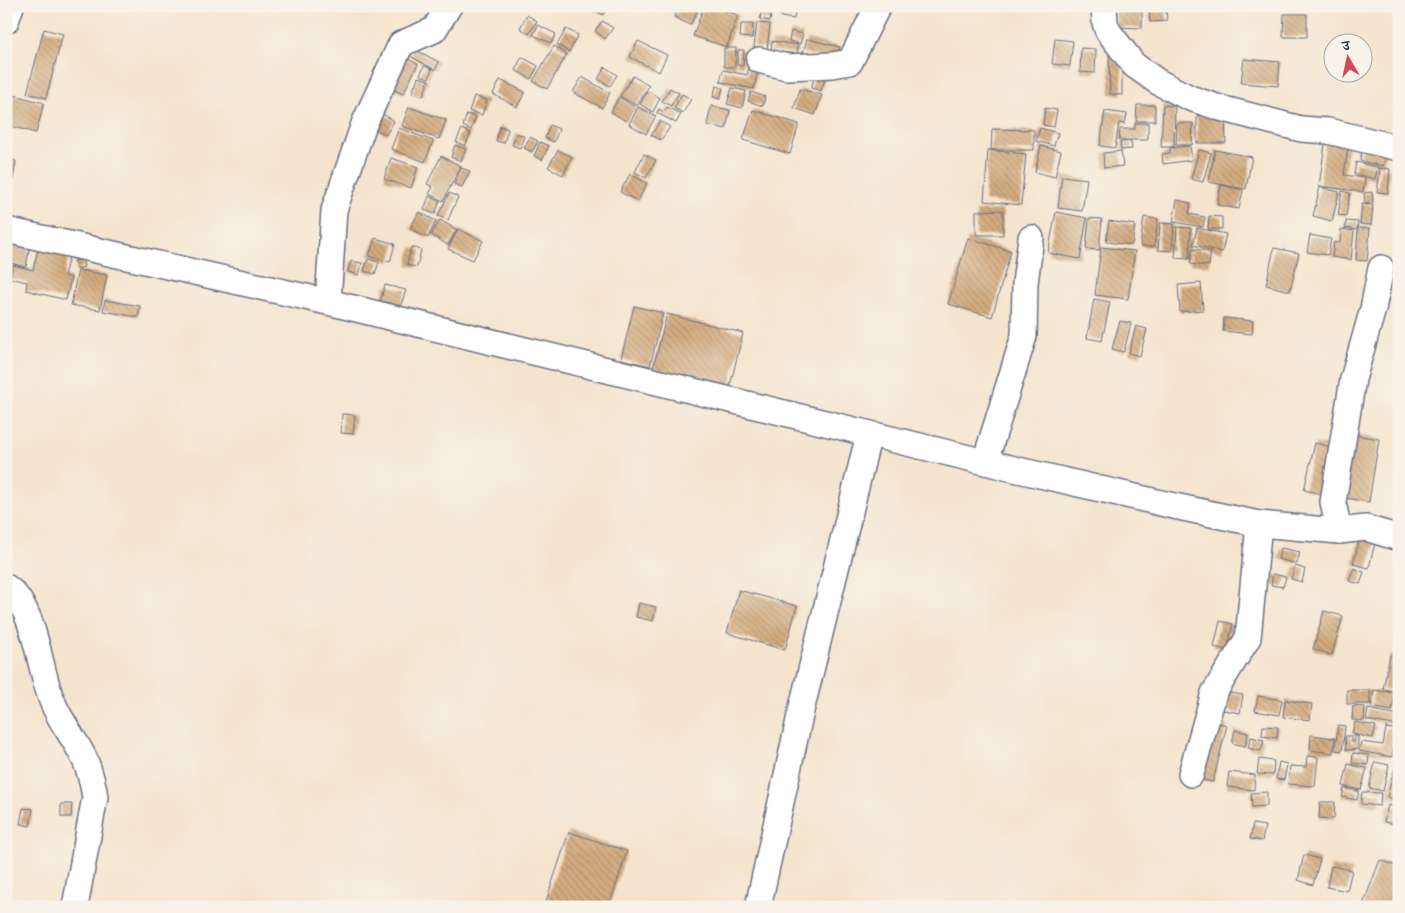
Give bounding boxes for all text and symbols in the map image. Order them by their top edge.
north arrow [1322,32,1372,82]
text: उ [1340,36,1352,55]

